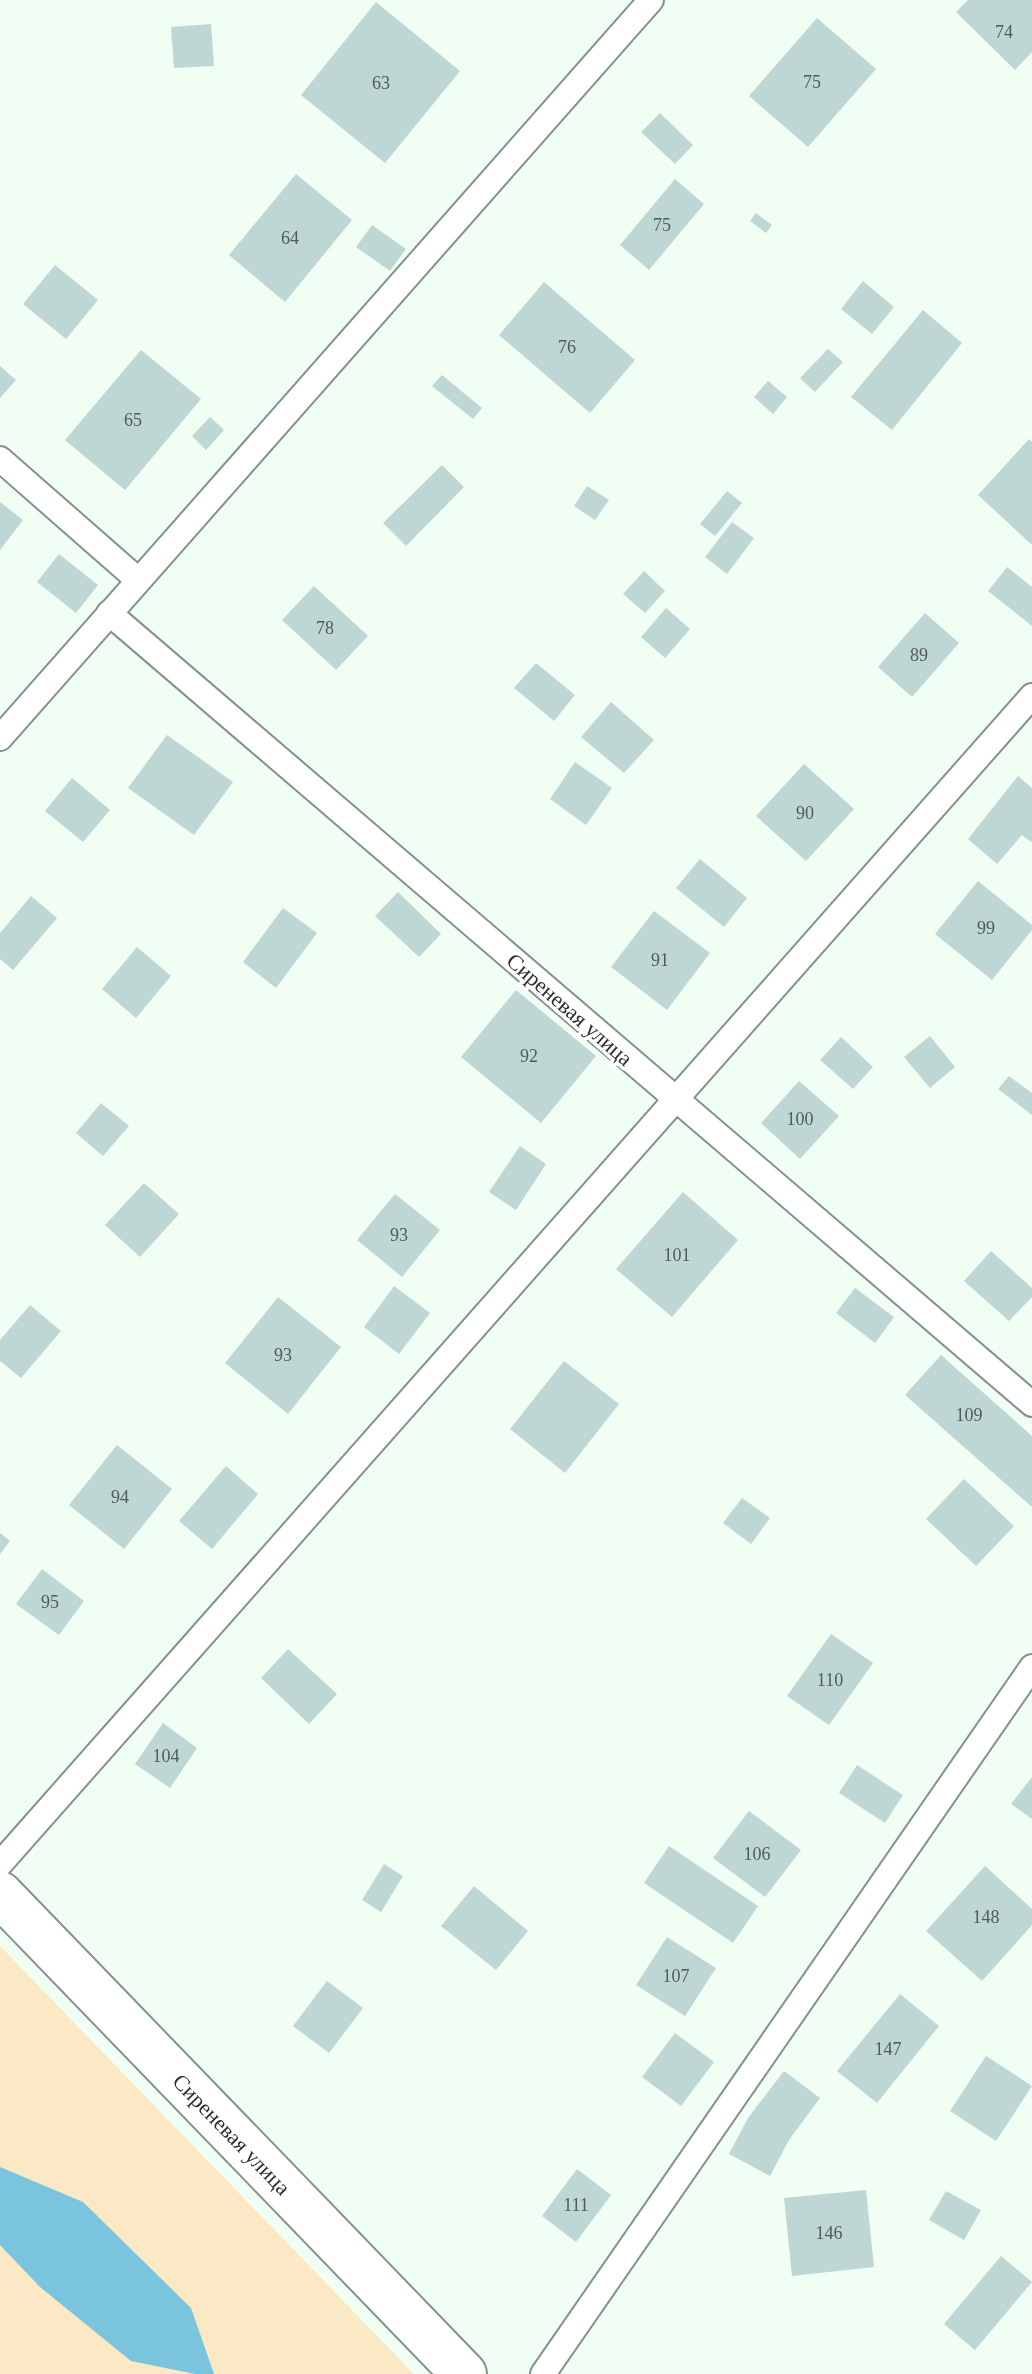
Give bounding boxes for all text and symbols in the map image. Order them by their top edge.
house number: 74 [995,22,1013,42]
house number: 75 [803,72,821,92]
house number: 63 [372,73,390,93]
house number: 75 [653,215,671,235]
house number: 64 [281,228,299,248]
house number: 76 [558,337,576,357]
house number: 65 [124,410,142,430]
house number: 78 [316,618,334,638]
house number: 89 [910,645,928,665]
house number: 90 [796,803,814,823]
house number: 99 [977,918,995,938]
street label: Сиреневая улица [502,948,638,1071]
house number: 91 [651,950,669,970]
house number: 92 [520,1046,538,1066]
house number: 100 [787,1109,814,1129]
house number: 93 [390,1225,408,1245]
house number: 101 [664,1245,691,1265]
house number: 93 [274,1345,292,1365]
house number: 109 [956,1405,983,1425]
house number: 94 [111,1487,129,1507]
house number: 95 [41,1592,59,1612]
house number: 110 [817,1670,843,1690]
house number: 104 [153,1746,180,1766]
house number: 106 [744,1844,771,1864]
house number: 148 [973,1907,1000,1927]
house number: 107 [663,1966,690,1986]
house number: 147 [875,2039,902,2059]
street label: Сиреневая улица [168,2069,296,2200]
house number: 111 [563,2195,589,2215]
house number: 146 [816,2223,843,2243]

